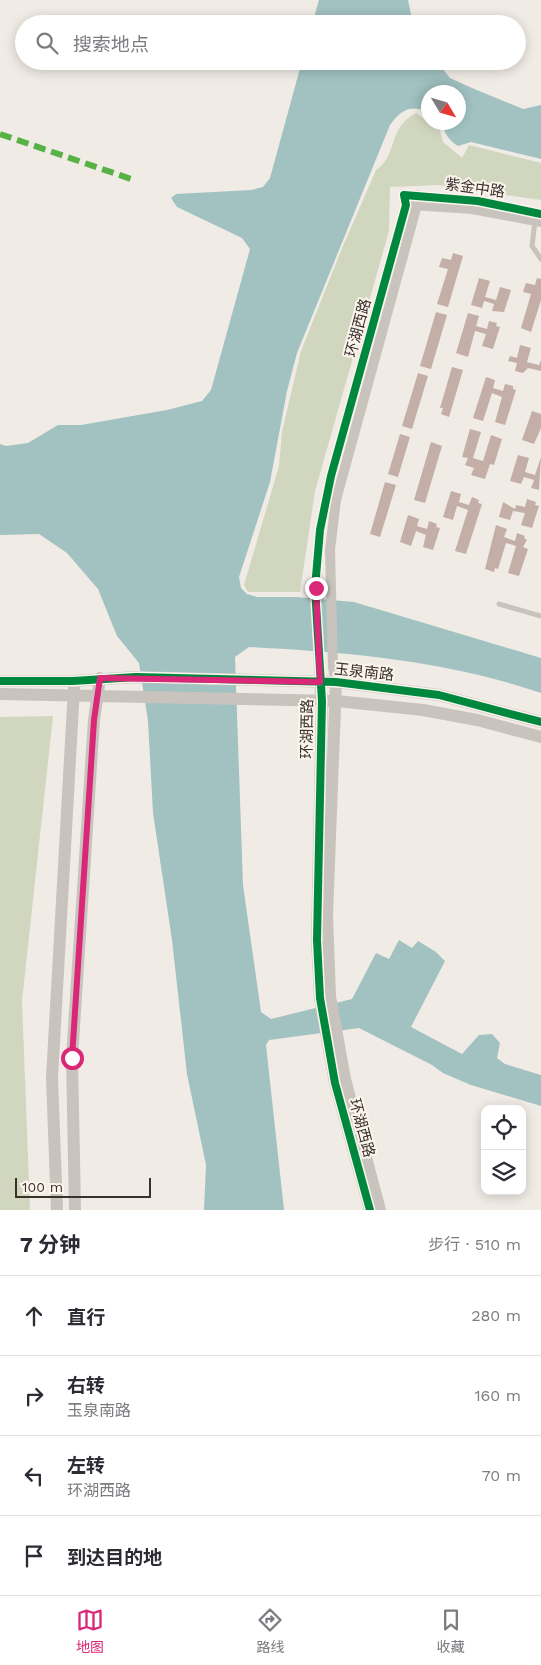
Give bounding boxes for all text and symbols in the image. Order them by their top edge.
search box [15,15,526,70]
icon: search [33,29,61,57]
text: 搜索地点 [73,33,149,56]
north arrow [421,85,466,130]
street label: 紫金中路 [444,175,506,201]
street label: 环湖西路 [342,297,374,359]
route end [305,577,328,600]
street label: 玉泉南路 [333,660,395,684]
street label: 环湖西路 [297,699,317,759]
route start [61,1047,84,1070]
street label: 环湖西路 [346,1097,378,1159]
map controls [481,1105,526,1195]
button: locate [481,1105,526,1150]
button: layers [481,1150,526,1195]
scale bar [15,1175,151,1198]
text: 100 m [22,1179,63,1195]
text: 7 分钟 [20,1232,80,1257]
text: 步行 · 510 m [428,1235,521,1254]
icon: ahead [20,1302,48,1330]
text: 直行 [67,1306,105,1329]
text: 280 m [471,1306,521,1325]
text: 右转 [67,1374,105,1397]
icon: right [20,1382,48,1410]
text: 160 m [474,1386,521,1405]
text: 玉泉南路 [67,1401,131,1420]
text: 左转 [67,1454,105,1477]
icon: left [20,1462,48,1490]
text: 70 m [482,1466,521,1485]
text: 环湖西路 [67,1481,131,1500]
icon: arrive [20,1542,48,1570]
text: 到达目的地 [67,1546,162,1569]
tab: 地图 [76,1606,104,1656]
tab: 路线 [256,1606,284,1656]
tab: 收藏 [437,1606,465,1656]

